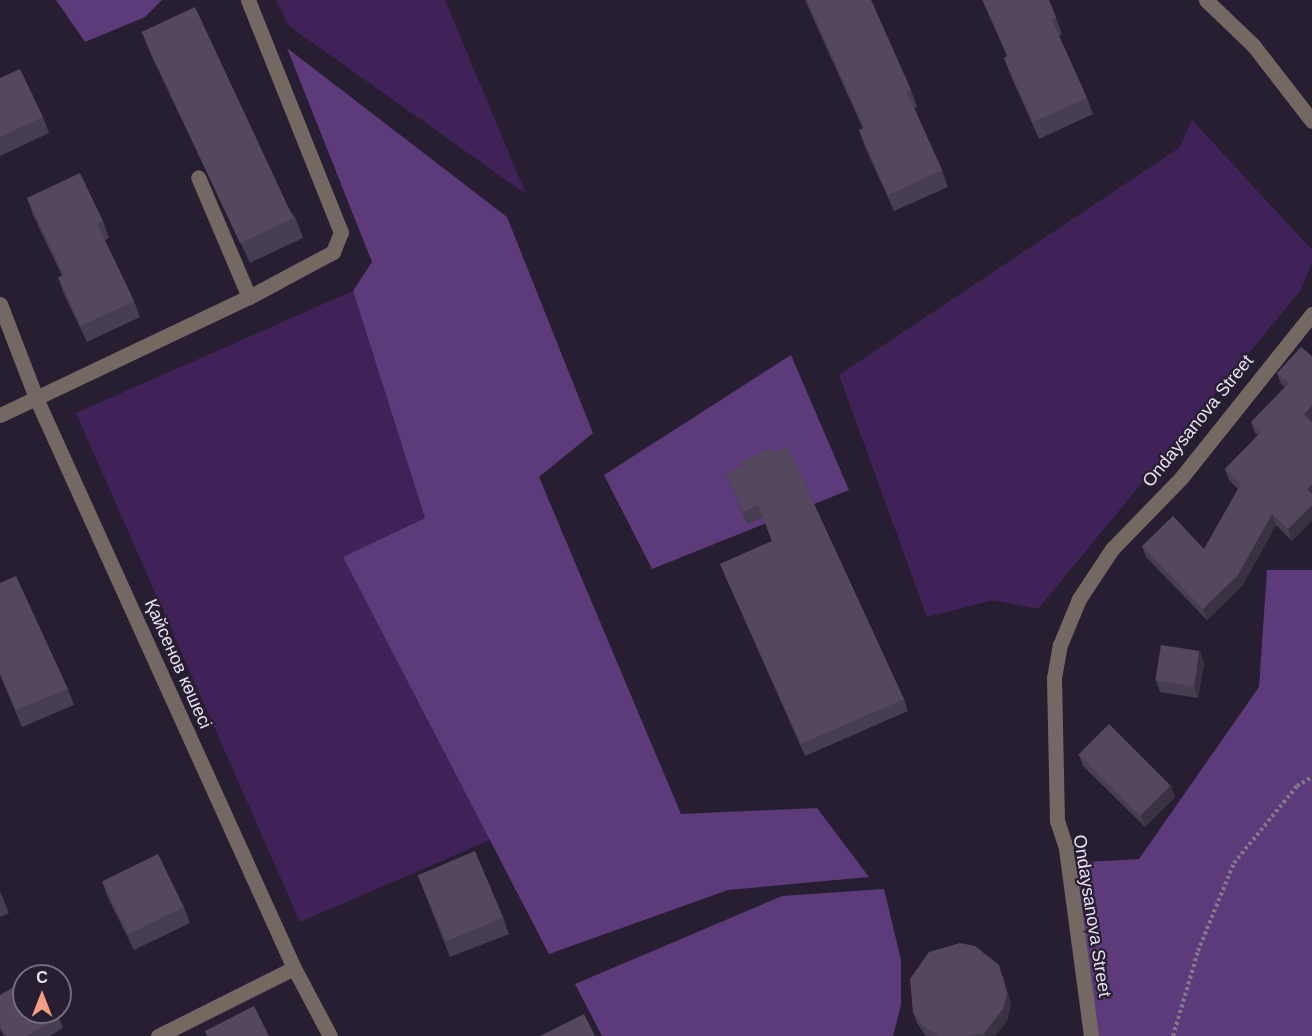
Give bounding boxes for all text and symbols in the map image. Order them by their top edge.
street label: Ondaysanova Street [1138,350,1258,492]
street label: Қайсенов көшесі [140,596,216,732]
street label: Ondaysanova Street [1068,833,1116,999]
north arrow [12,964,72,1024]
text: С [36,969,48,986]

